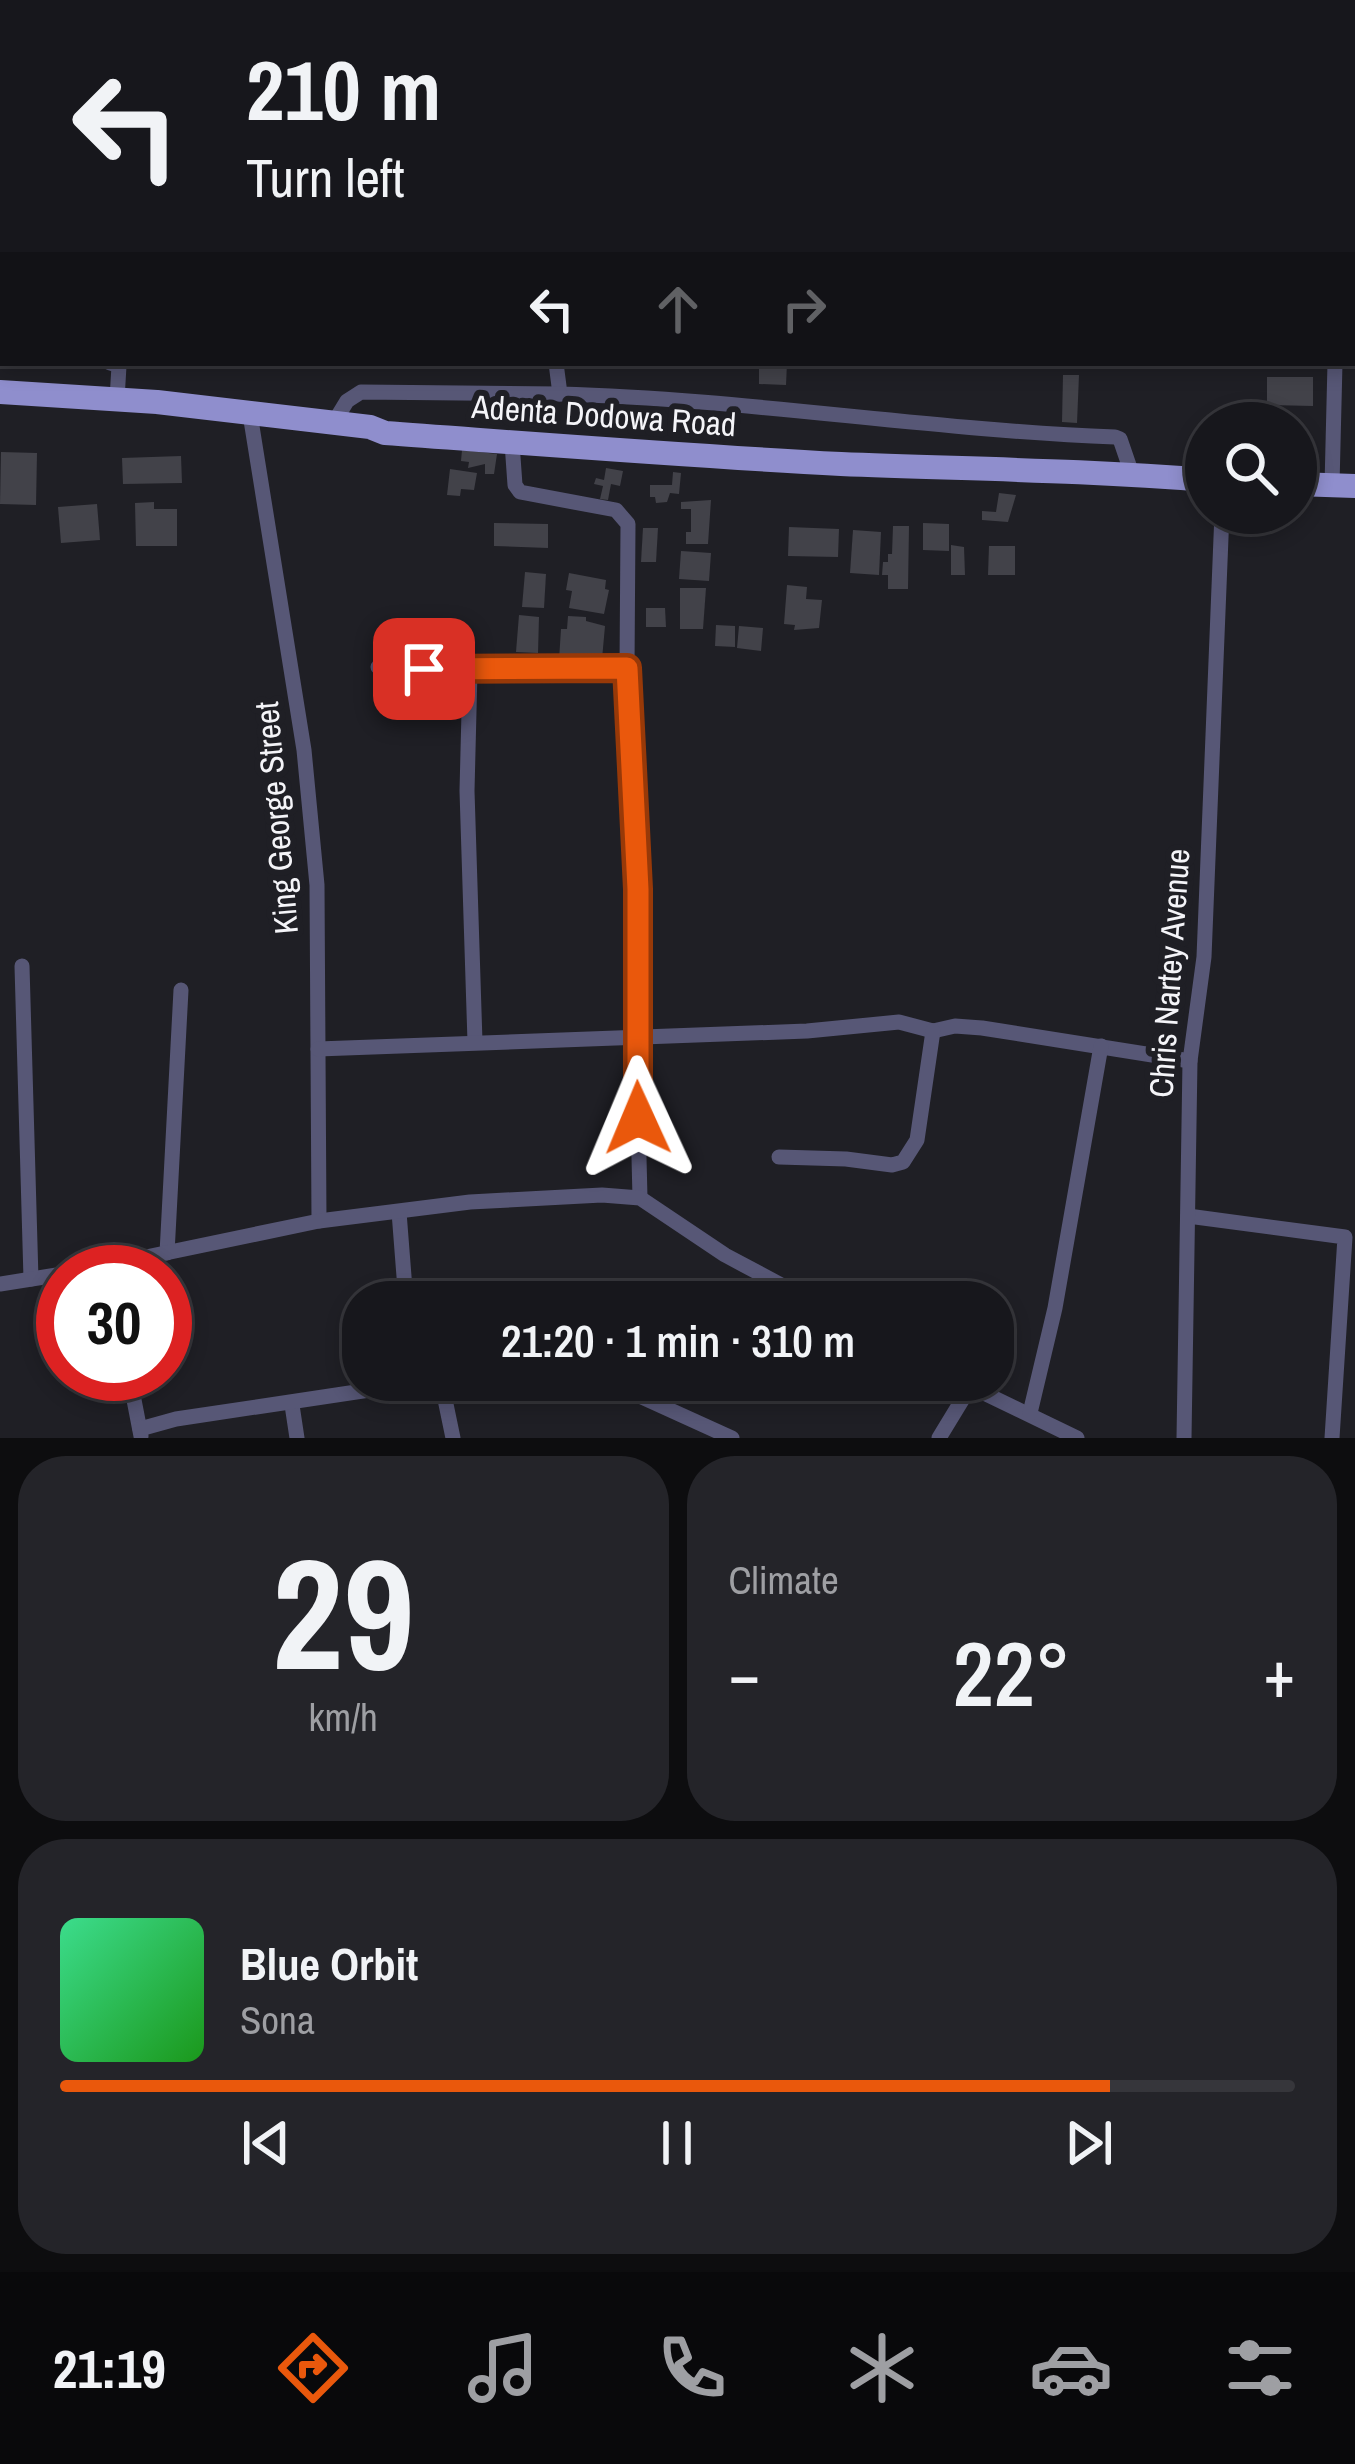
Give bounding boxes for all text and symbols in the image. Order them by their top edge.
text: 210 m [246,33,441,146]
icon: left [48,48,204,204]
text: Turn left [246,141,405,214]
icon: left [519,276,585,342]
icon: ahead [645,276,711,342]
icon: right [771,276,837,342]
street label: Adenta Dodowa Road [469,384,738,446]
map controls [1185,402,1317,534]
button: search [1185,402,1317,534]
pin [373,618,475,720]
icon: arrive [391,636,457,702]
street label: King George Street [244,700,308,936]
street label: Chris Nartey Avenue [1138,847,1200,1099]
position arrow [575,1055,701,1181]
speed limit sign: 30 [36,1245,192,1401]
text: 21:20 · 1 min · 310 m [501,1310,855,1371]
text: 29 [272,1508,414,1718]
text: Climate [729,1554,839,1606]
text: 22° [953,1613,1071,1734]
text: − [729,1629,760,1718]
text: + [1263,1629,1295,1718]
text: km/h [309,1691,378,1743]
text: Blue Orbit [240,1933,418,1994]
text: Sona [240,1994,315,2046]
icon: previous [233,2110,299,2176]
icon: pause [644,2110,710,2176]
icon: next [1056,2110,1122,2176]
icon: directions [271,2326,355,2410]
icon: music [461,2326,545,2410]
icon: phone [650,2326,734,2410]
icon: climate [840,2326,924,2410]
icon: car [1029,2326,1113,2410]
icon: filters [1218,2326,1302,2410]
text: 21:19 [53,2332,166,2405]

